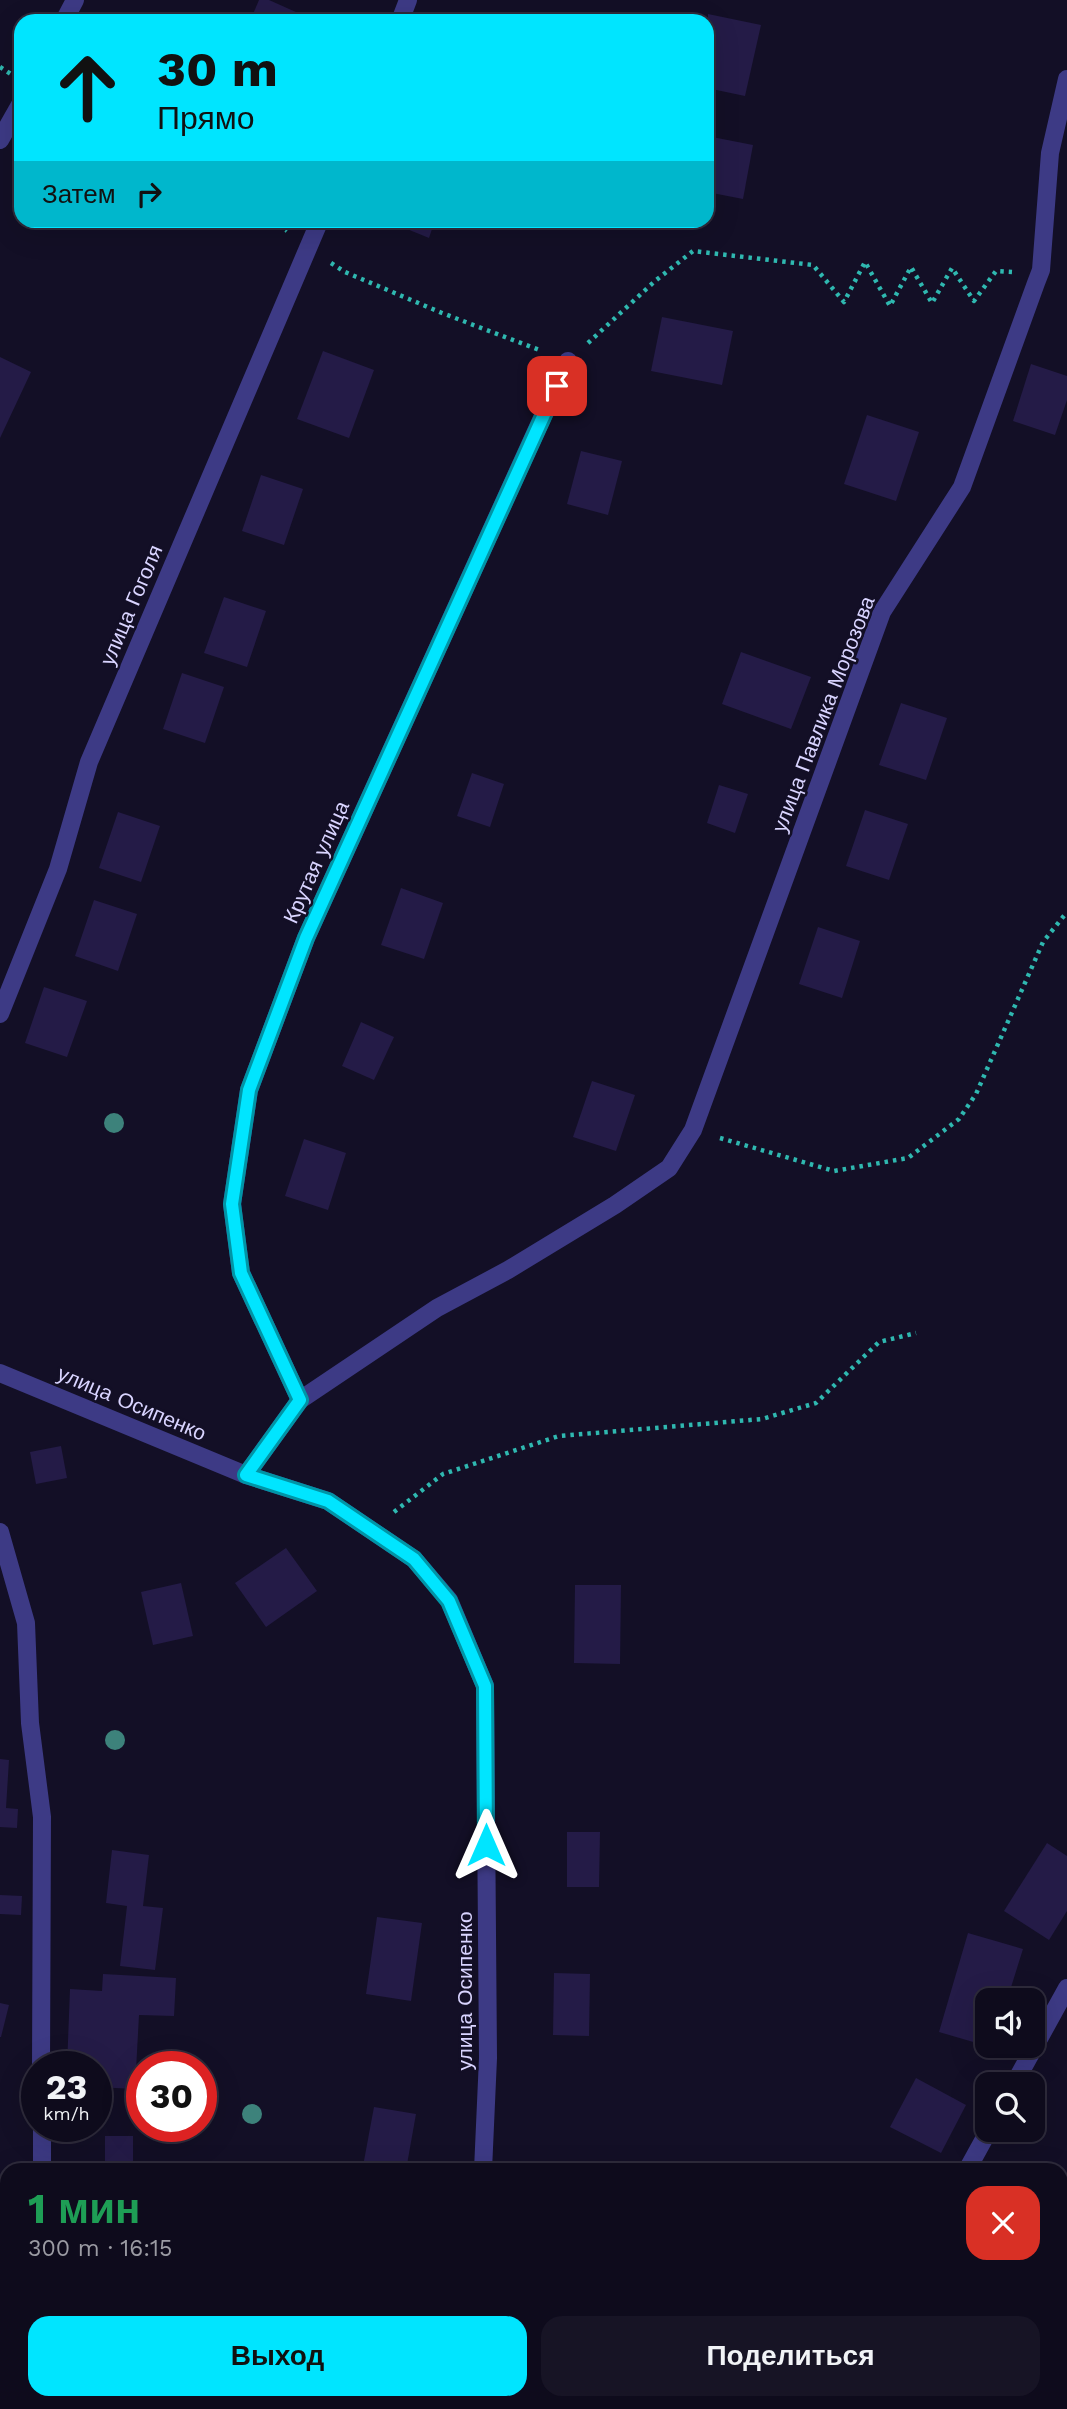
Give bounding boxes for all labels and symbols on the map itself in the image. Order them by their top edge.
pin [527,356,587,416]
street label: улица Гоголя [94,541,168,669]
street label: улица Павлика Морозова [766,592,880,836]
street label: Крутая улица [278,797,354,927]
street label: улица Осипенко [54,1360,210,1446]
position arrow [449,1808,523,1882]
street label: улица Осипенко [452,1911,477,2071]
speed limit sign: 30 [126,2051,217,2142]

